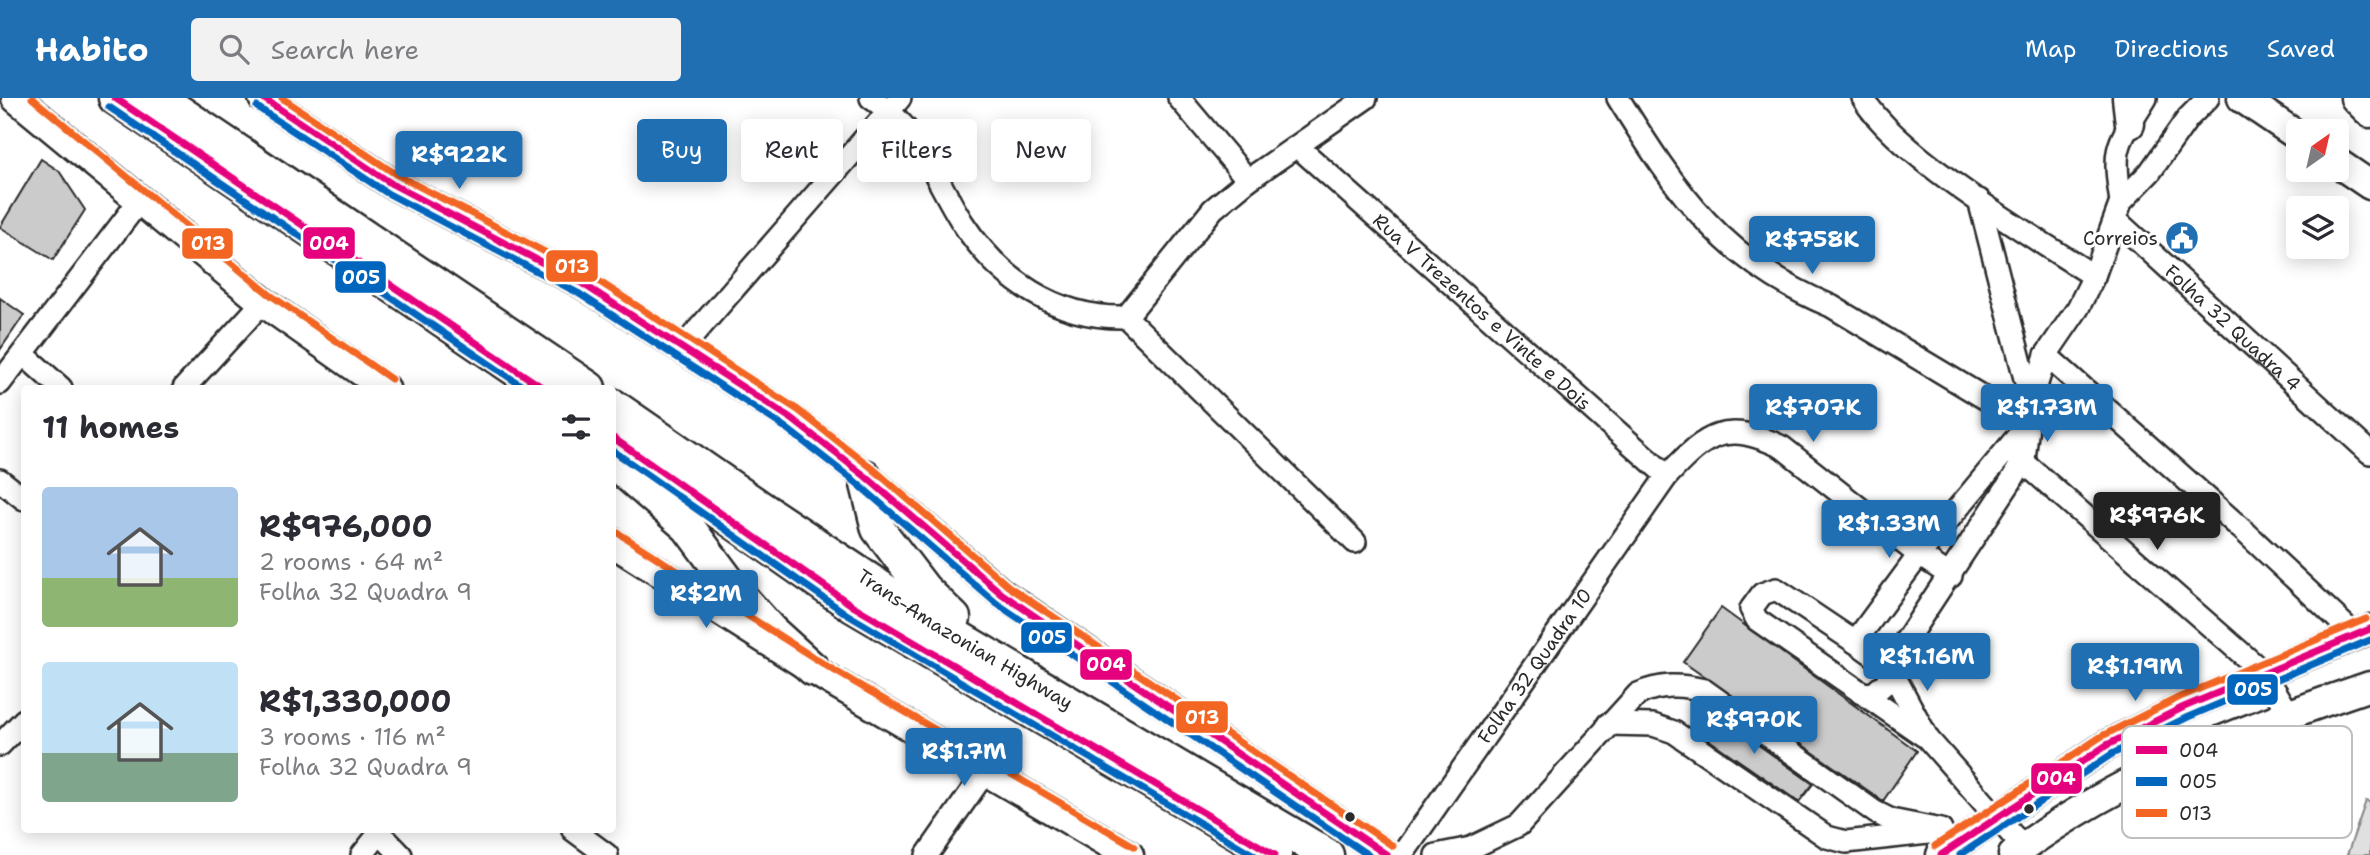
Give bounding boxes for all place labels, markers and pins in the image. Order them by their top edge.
pin: R$922K [402,132,516,191]
pin: R$758K [1755,216,1869,276]
public building icon: Correios [2163,219,2201,257]
place label: Correios [2083,226,2158,251]
pin: R$707K [1756,384,1870,444]
pin: R$1.73M [1982,384,2112,444]
pin: R$976K [2100,492,2214,552]
pin: R$1.33M [1824,500,1954,560]
pin: R$2M [665,570,747,630]
pin: R$1.16M [1862,634,1992,693]
pin: R$1.19M [2070,644,2200,703]
pin: R$970K [1697,696,1811,756]
pin: R$1.7M [907,728,1021,788]
unlabelled marker [2022,802,2036,816]
unlabelled marker [1343,810,1357,824]

